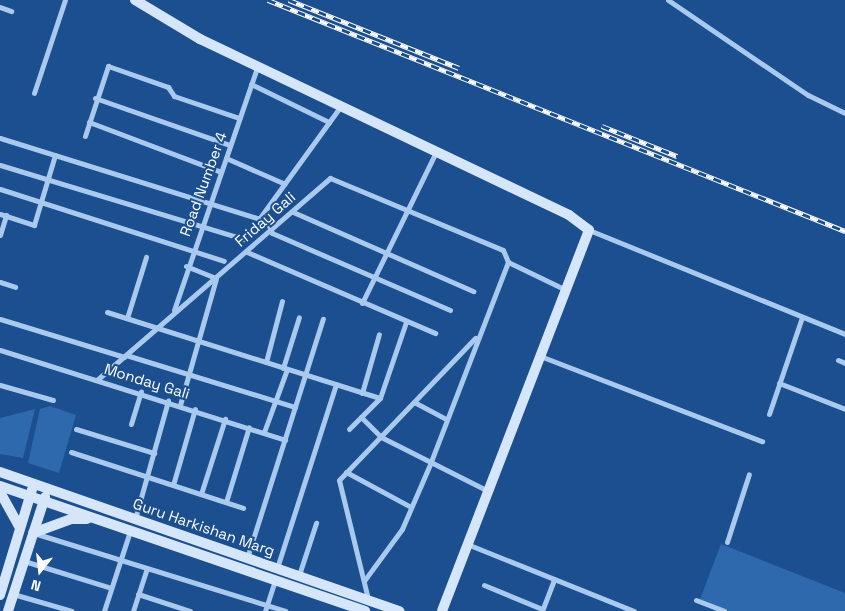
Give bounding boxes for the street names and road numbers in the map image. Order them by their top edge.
street label: Road Number 4 [176,129,230,239]
street label: Friday Gali [231,188,299,250]
street label: Monday Gali [102,359,192,403]
street label: Guru Harkishan Marg [131,494,277,560]

